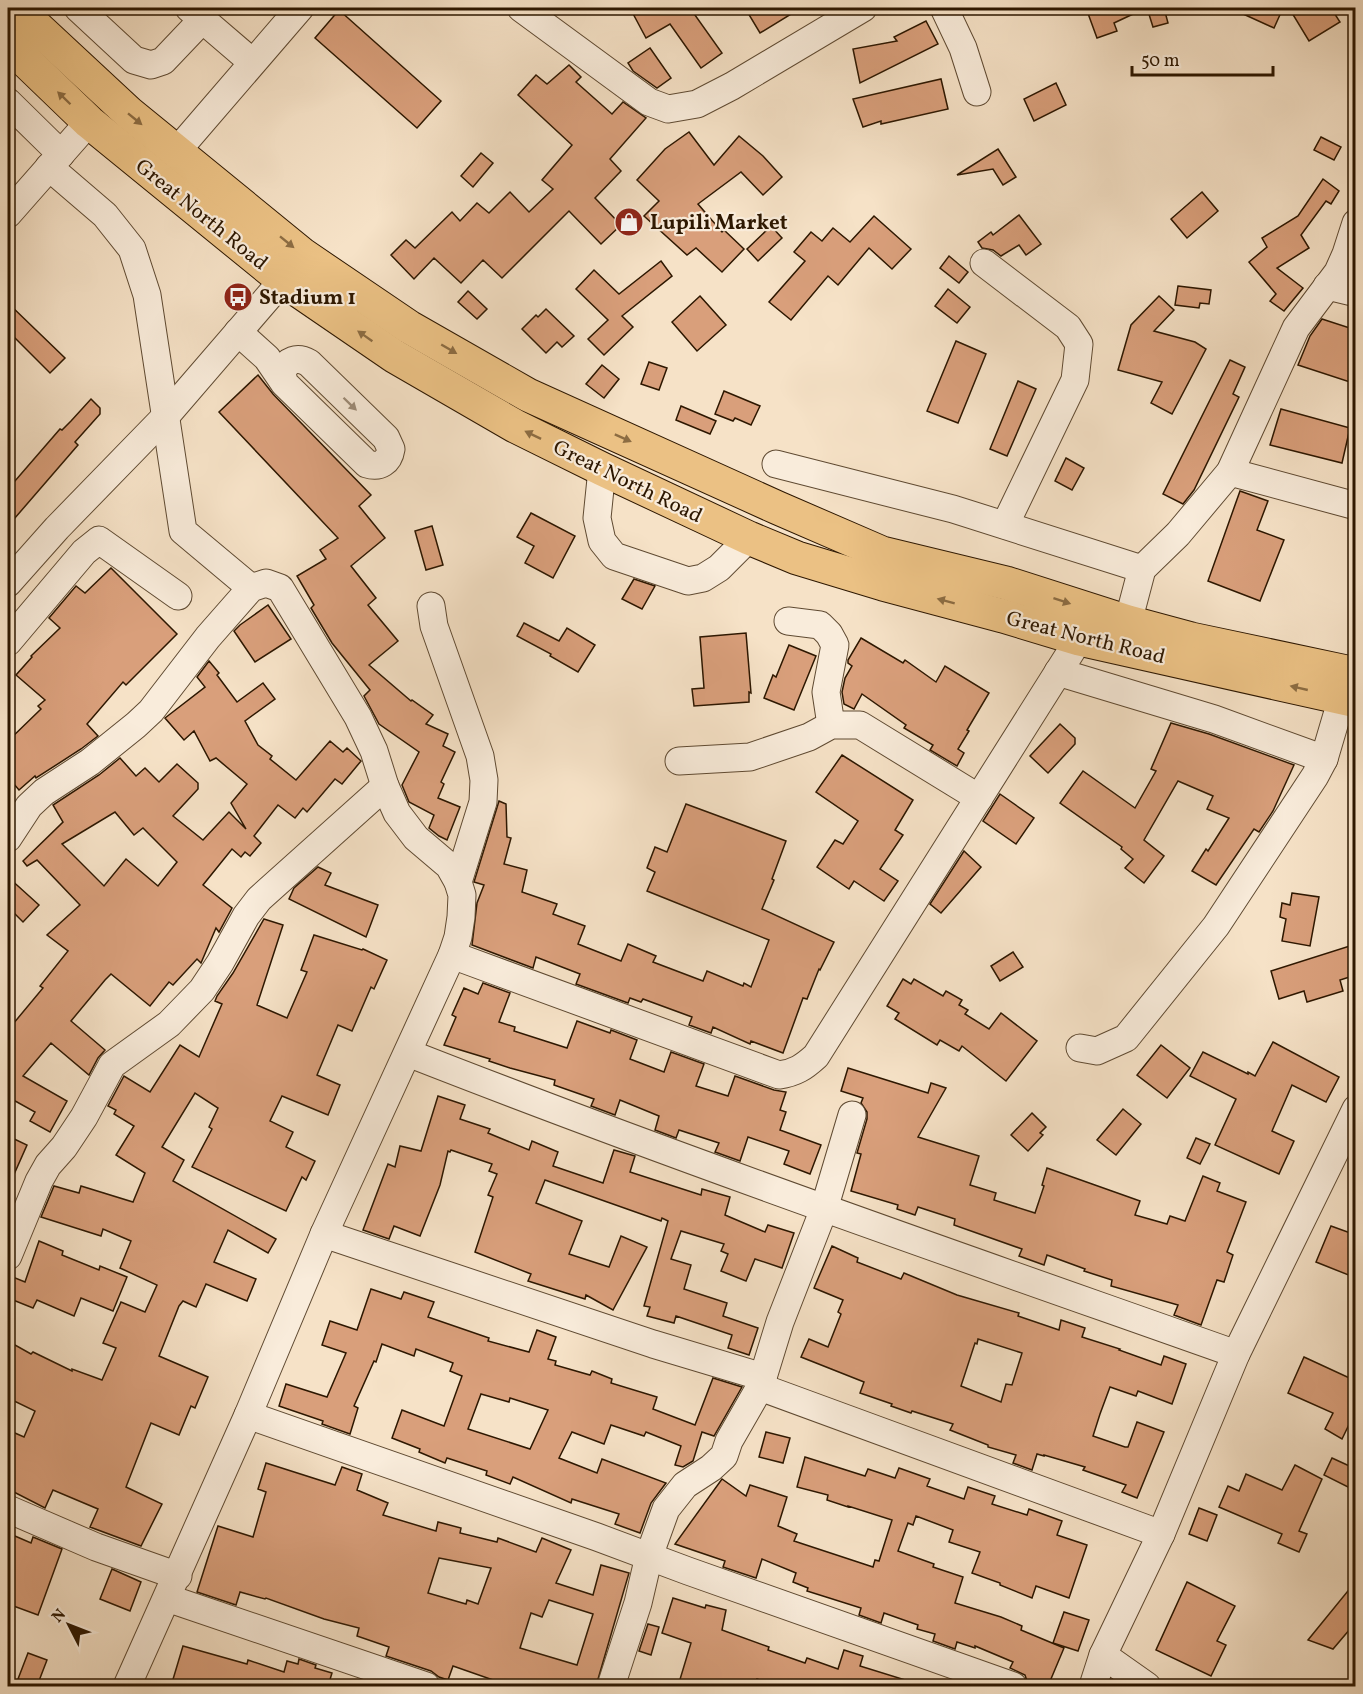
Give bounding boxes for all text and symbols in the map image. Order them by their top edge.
scale bar [1132,39,1273,77]
text: 50 m [1141,49,1180,74]
one-way arrow [57,92,71,106]
one-way arrow [128,112,143,124]
street label: Great North Road [129,153,273,278]
shop icon: Lupili Market [613,206,645,238]
place label: Lupili Market [650,209,788,238]
one-way arrow [279,235,295,248]
bus stop icon: Stadium 1 [222,281,254,313]
place label: Stadium 1 [259,284,356,313]
one-way arrow [357,330,373,342]
one-way arrow [441,344,457,355]
one-way arrow [343,397,358,411]
one-way arrow [524,430,541,440]
one-way arrow [614,433,631,442]
street label: Great North Road [548,434,707,531]
one-way arrow [937,596,955,605]
one-way arrow [1053,597,1071,606]
street label: Great North Road [1003,605,1168,672]
one-way arrow [1289,683,1308,692]
north arrow [39,1595,99,1655]
text: N [47,1604,72,1628]

